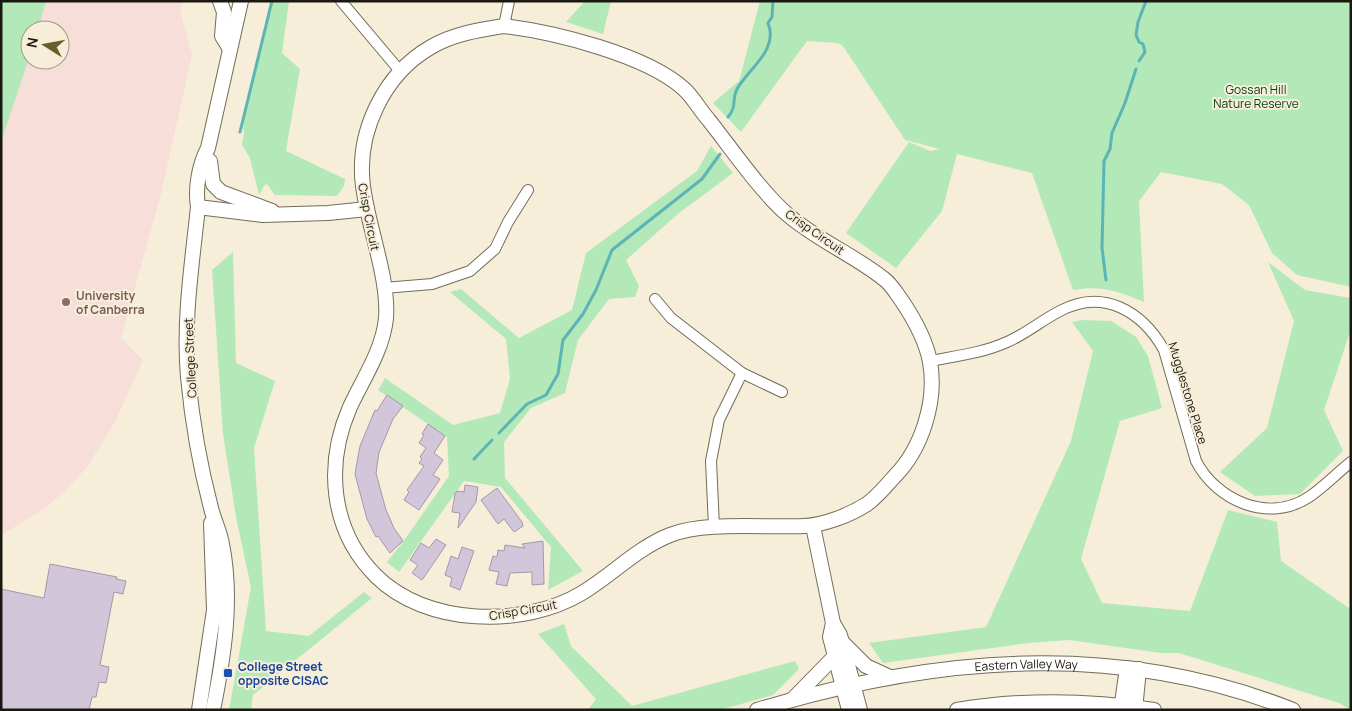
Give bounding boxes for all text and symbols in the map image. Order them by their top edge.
north arrow [20,20,70,70]
text: N [21,36,42,49]
park label: Gossan Hill Nature Reserve [1213,81,1299,112]
street label: Crisp Circuit [354,182,384,252]
street label: Crisp Circuit [782,205,848,259]
place label: University of Canberra [76,287,145,318]
marker: University of Canberra [60,296,72,308]
street label: College Street [179,317,201,398]
street label: Mugglestone Place [1164,340,1212,446]
street label: Crisp Circuit [488,596,558,624]
street label: Eastern Valley Way [974,655,1079,675]
place label: College Street opposite CISAC [238,658,329,689]
marker: College Street opposite CISAC [222,667,234,679]

